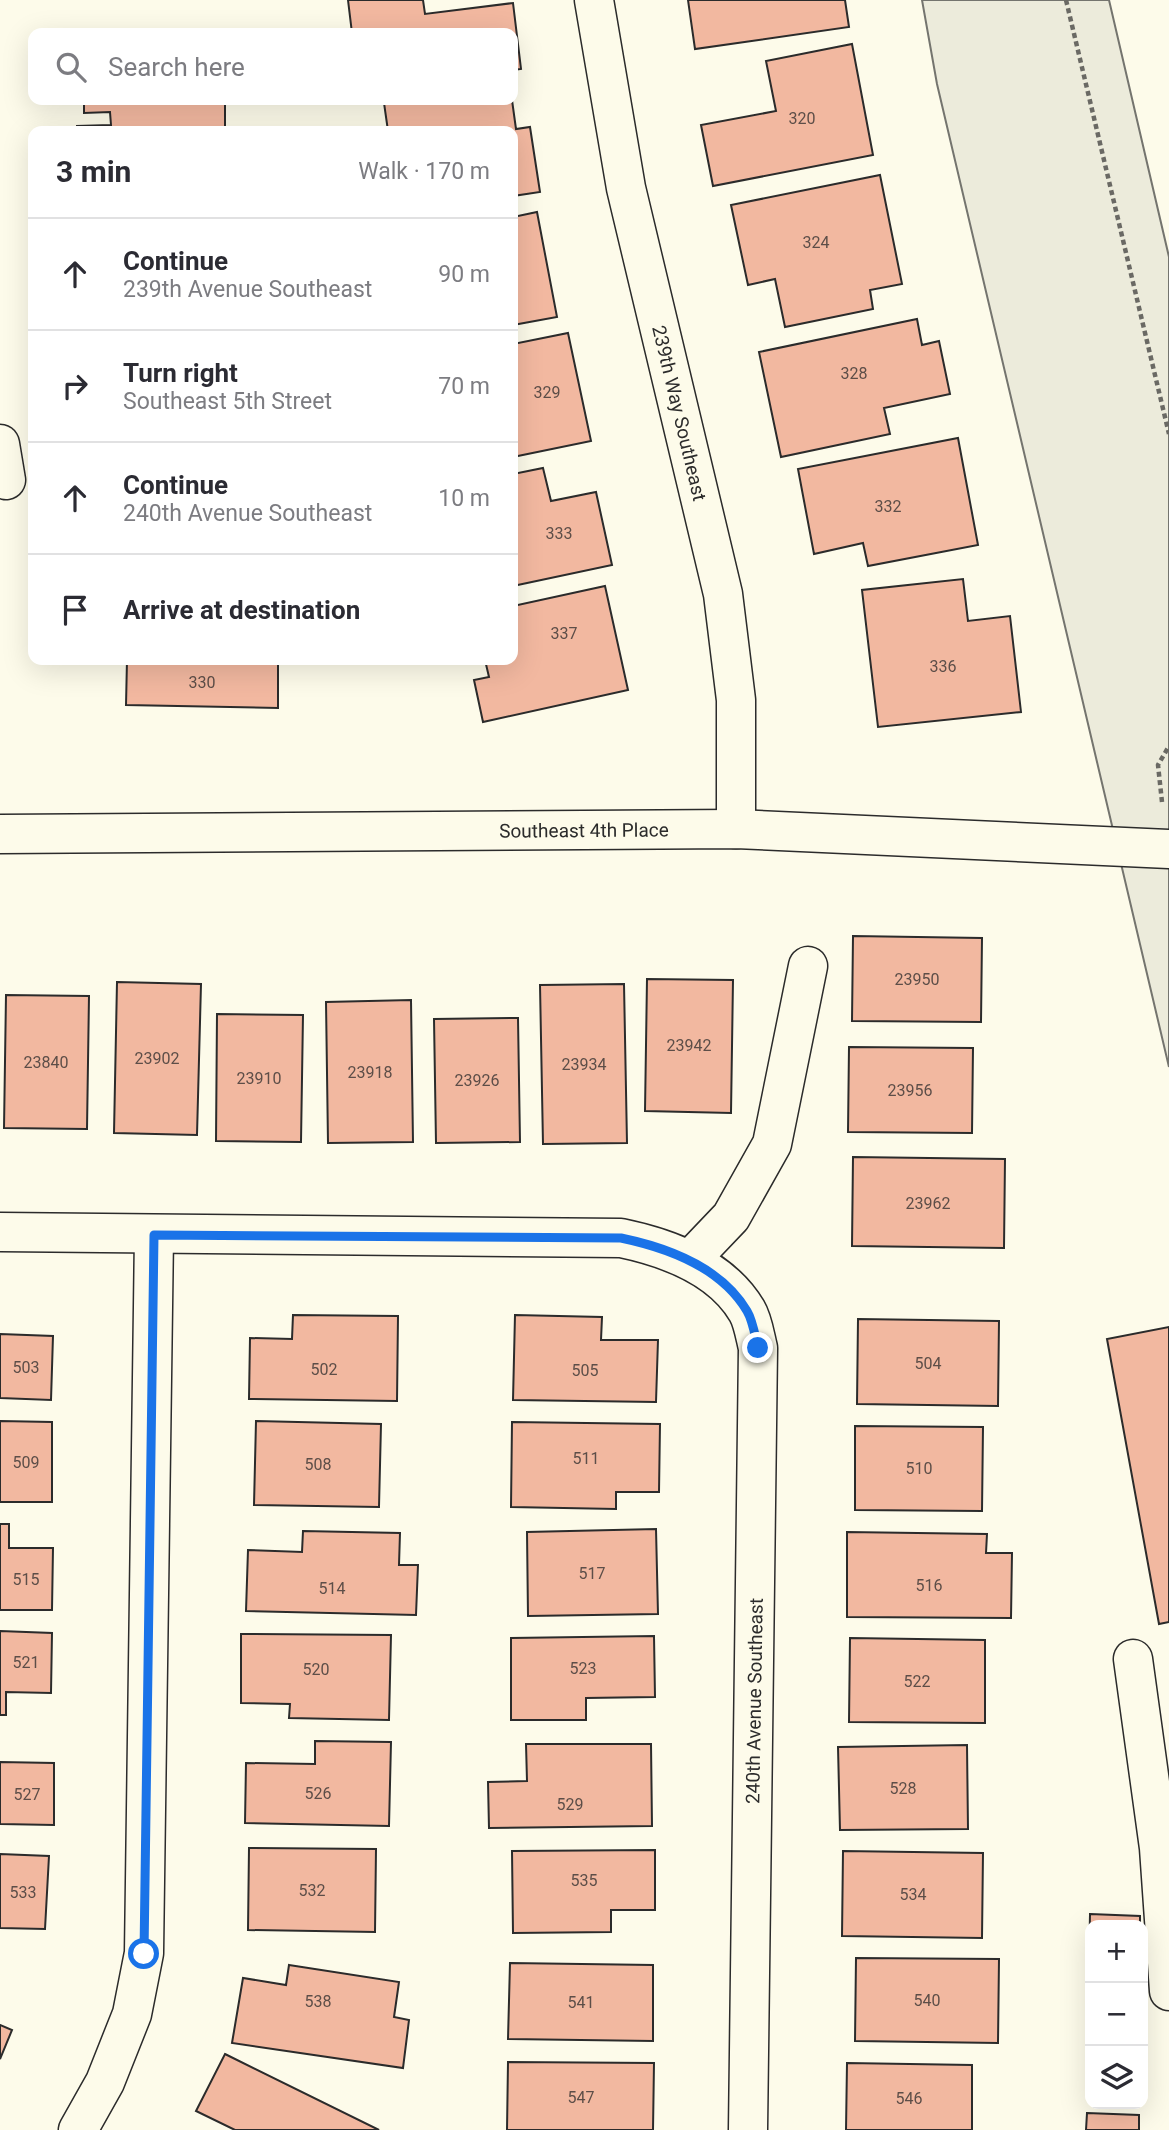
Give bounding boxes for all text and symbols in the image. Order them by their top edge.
search box [28,28,518,105]
icon: search [52,48,90,86]
text: Search here [108,52,245,82]
house number: 320 [789,109,815,128]
text: 3 min [56,154,131,189]
text: Walk · 170 m [358,158,490,185]
house number: 324 [803,233,829,252]
text: Continue [123,246,228,276]
icon: ahead [56,255,94,293]
text: 90 m [438,261,490,288]
text: 239th Avenue Southeast [123,276,372,303]
street label: 239th Way Southeast [647,323,711,503]
text: Turn right [123,358,238,388]
house number: 328 [841,364,867,383]
icon: right [56,367,94,405]
text: 70 m [438,373,490,400]
house number: 329 [534,383,560,402]
text: Southeast 5th Street [123,388,332,415]
text: Continue [123,470,228,500]
icon: ahead [56,479,94,517]
text: 10 m [438,485,490,512]
house number: 332 [875,497,901,516]
text: 240th Avenue Southeast [123,500,372,527]
house number: 333 [546,524,572,543]
icon: arrive [56,591,94,629]
text: Arrive at destination [123,595,360,625]
house number: 337 [551,624,577,643]
house number: 336 [930,657,956,676]
house number: 330 [189,673,215,692]
street label: Southeast 4th Place [499,818,669,843]
house number: 23950 [895,970,939,989]
house number: 23942 [667,1036,711,1055]
house number: 23902 [135,1049,179,1068]
house number: 23840 [24,1053,68,1072]
house number: 23934 [562,1055,606,1074]
house number: 23918 [348,1063,392,1082]
house number: 23910 [237,1069,281,1088]
house number: 23926 [455,1071,499,1090]
house number: 23956 [888,1081,932,1100]
house number: 23962 [906,1194,950,1213]
route end [742,1332,773,1363]
house number: 504 [915,1354,941,1373]
house number: 503 [13,1358,39,1377]
house number: 502 [311,1360,337,1379]
house number: 505 [572,1361,598,1380]
house number: 511 [573,1449,599,1468]
house number: 509 [13,1453,39,1472]
house number: 508 [305,1455,331,1474]
house number: 510 [906,1459,932,1478]
house number: 517 [579,1564,605,1583]
house number: 515 [13,1570,39,1589]
house number: 516 [916,1576,942,1595]
house number: 514 [319,1579,345,1598]
street label: 240th Avenue Southeast [741,1598,768,1804]
house number: 521 [13,1653,39,1672]
house number: 523 [570,1659,596,1678]
house number: 520 [303,1660,329,1679]
house number: 522 [904,1672,930,1691]
house number: 528 [890,1779,916,1798]
house number: 526 [305,1784,331,1803]
house number: 527 [14,1785,40,1804]
house number: 529 [557,1795,583,1814]
house number: 535 [571,1871,597,1890]
house number: 532 [299,1881,325,1900]
house number: 533 [10,1883,36,1902]
house number: 534 [900,1885,926,1904]
map controls [1085,1920,1148,2109]
button: + [1085,1920,1148,1983]
route start [128,1938,159,1969]
button: − [1085,1983,1148,2046]
house number: 540 [914,1991,940,2010]
house number: 538 [305,1992,331,2011]
house number: 541 [568,1993,594,2012]
button: layers [1085,2046,1148,2109]
house number: 547 [568,2088,594,2107]
house number: 546 [896,2089,922,2108]

